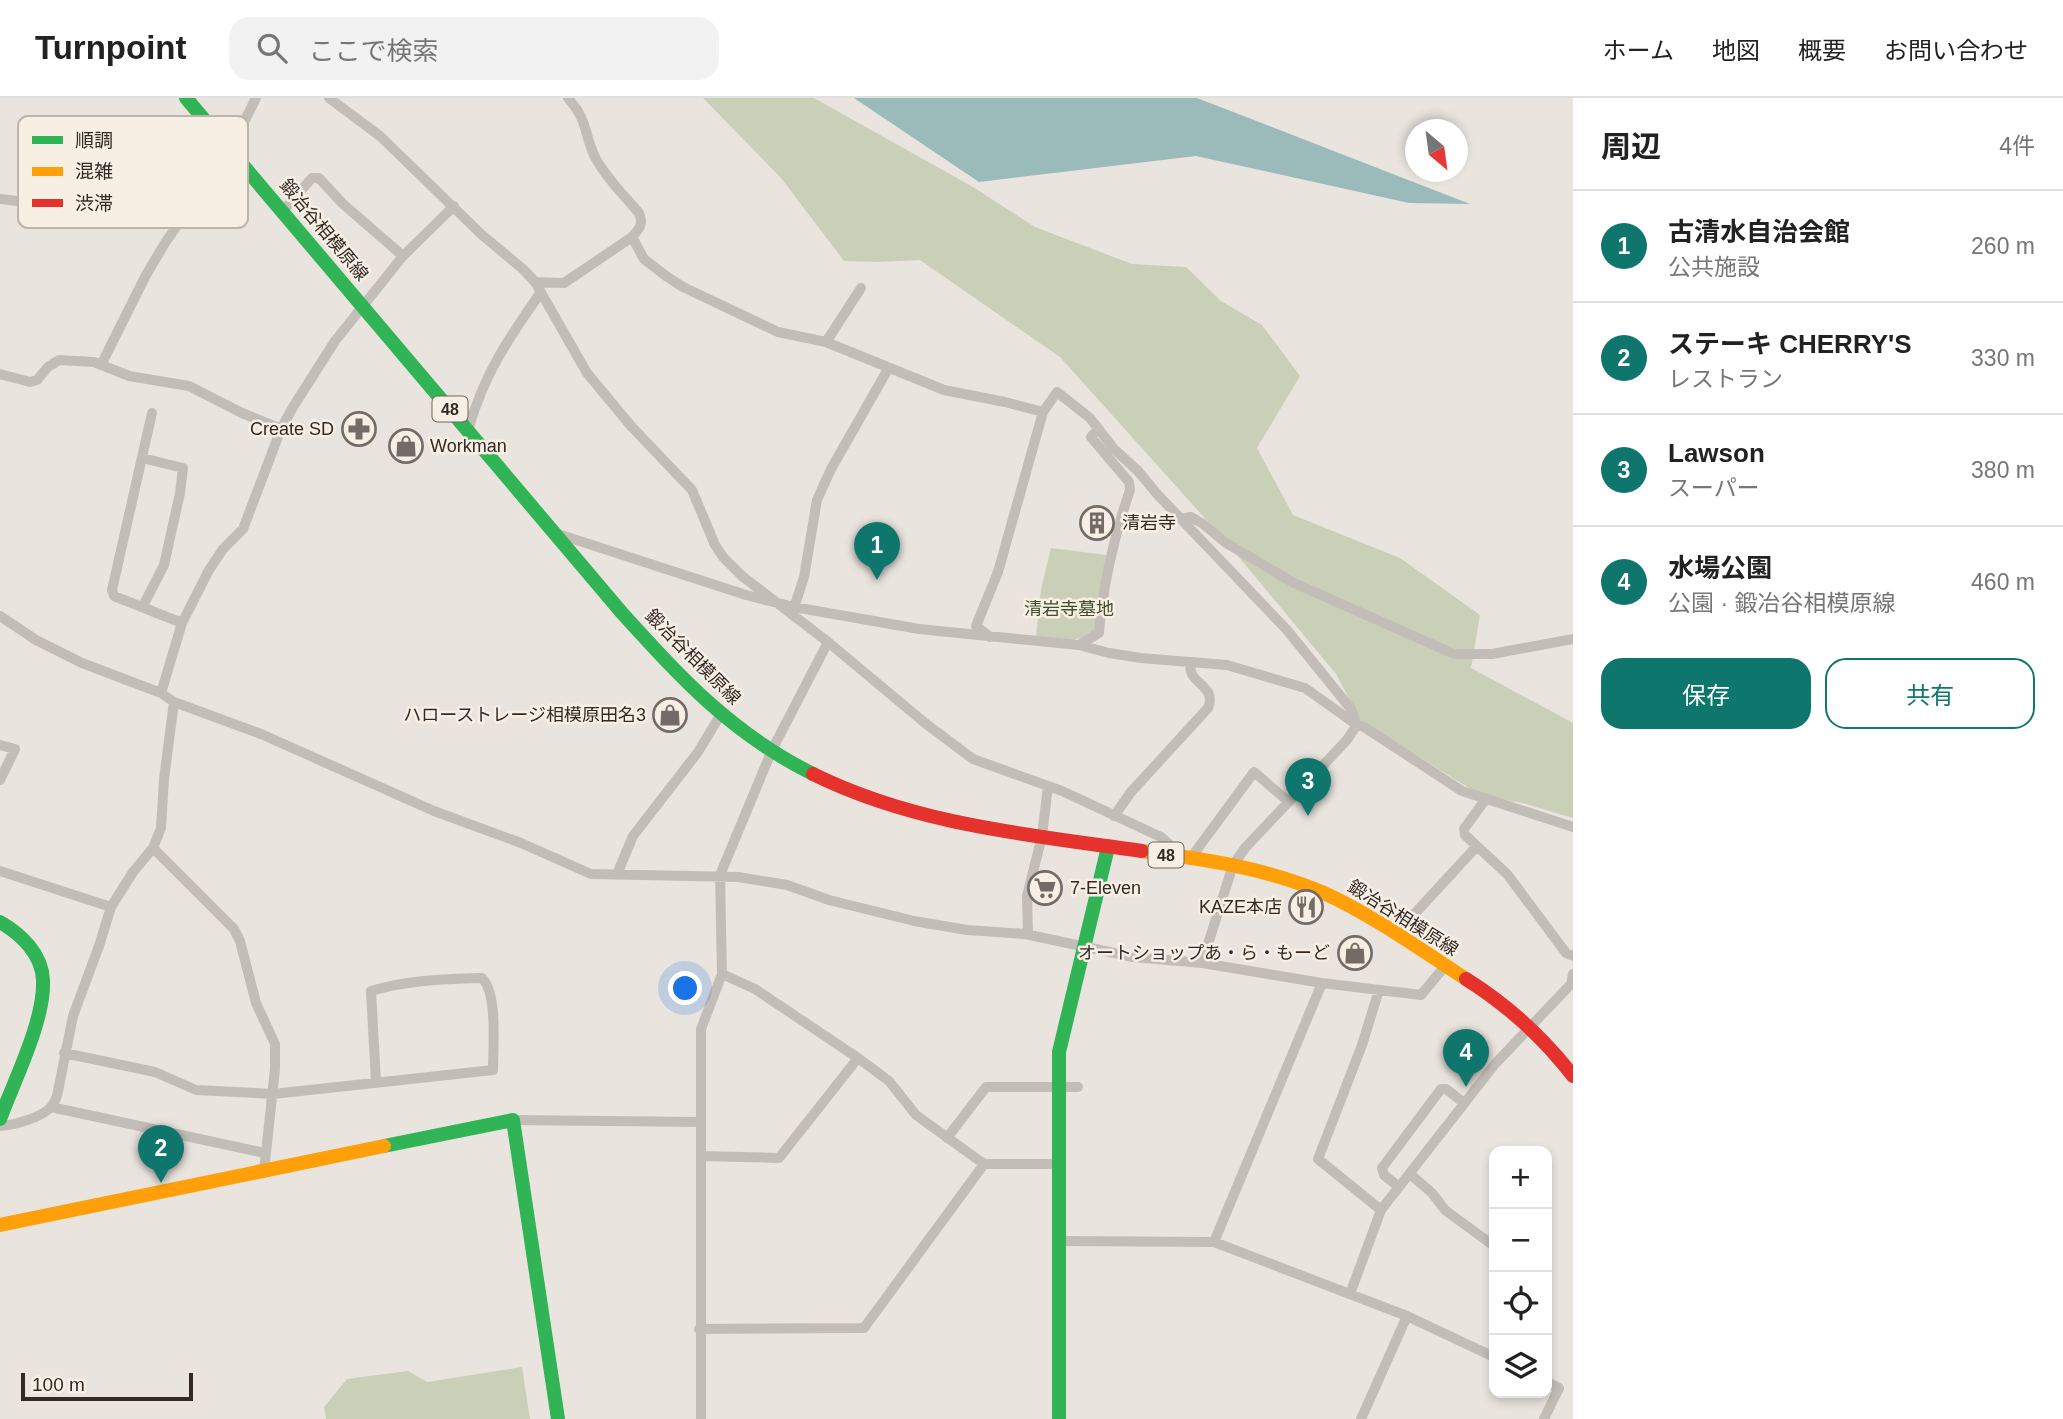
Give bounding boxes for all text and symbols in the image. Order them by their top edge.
search box [229,17,719,80]
text: Turnpoint [35,29,187,66]
icon: search [253,29,291,67]
text: ここで検索 [309,36,439,66]
text: ホーム [1603,37,1674,64]
text: 地図 [1712,37,1760,64]
text: 概要 [1798,37,1846,64]
text: お問い合わせ [1884,37,2028,64]
legend [18,116,248,228]
north arrow [1405,119,1468,182]
text: 順調 [75,130,113,151]
text: 周辺 [1601,130,1661,163]
text: 4件 [1999,133,2035,159]
text: 混雑 [75,161,113,182]
street label: 鍛冶谷相模原線 [276,175,372,285]
text: 渋滞 [75,193,113,214]
text: 古清水自治会館 [1668,217,1850,247]
text: 1 [1618,233,1630,259]
text: 260 m [1971,233,2035,259]
text: 公共施設 [1668,254,1760,280]
text: ステーキ CHERRY'S [1668,329,1912,359]
text: 2 [1618,345,1630,371]
text: 330 m [1971,345,2035,371]
text: レストラン [1668,366,1783,392]
road number: 48 [433,396,468,422]
pharmacy icon: Create SD [340,410,378,448]
place label: Create SD [250,419,334,439]
shop icon: Workman [387,427,425,465]
place label: Workman [430,436,507,456]
text: Lawson [1668,438,1765,468]
text: 3 [1618,457,1630,483]
text: 380 m [1971,457,2035,483]
text: スーパー [1668,475,1760,501]
building icon: 清岩寺 [1078,504,1116,542]
place label: 清岩寺 [1122,513,1176,533]
pin: 1 [854,522,900,580]
text: 水場公園 [1668,553,1772,583]
text: 4 [1618,569,1630,595]
text: 460 m [1971,569,2035,595]
text: 公園 · 鍛冶谷相模原線 [1668,590,1895,616]
park label: 清岩寺墓地 [1024,599,1114,619]
street label: 鍛冶谷相模原線 [641,605,745,709]
button: 保存 [1601,658,1811,729]
button: 共有 [1825,658,2035,729]
shop icon: ハローストレージ相模原田名3 [651,696,689,734]
place label: ハローストレージ相模原田名3 [403,705,646,725]
pin: 3 [1285,758,1331,816]
road number: 48 [1148,842,1184,868]
supermarket icon: 7-Eleven [1026,869,1064,907]
street label: 鍛冶谷相模原線 [1344,876,1462,960]
place label: 7-Eleven [1070,878,1141,898]
restaurant icon: KAZE本店 [1287,888,1325,926]
place label: KAZE本店 [1199,897,1282,917]
shop icon: オートショップあ・ら・もーど [1336,934,1374,972]
place label: オートショップあ・ら・もーど [1078,943,1330,963]
your location [668,971,702,1005]
pin: 4 [1443,1029,1489,1087]
pin: 2 [138,1125,184,1183]
map controls [1489,1146,1552,1398]
button: + [1489,1146,1552,1209]
button: − [1489,1209,1552,1272]
button: locate [1489,1272,1552,1335]
button: layers [1489,1335,1552,1398]
scale bar [21,1370,192,1402]
text: 100 m [32,1374,85,1395]

